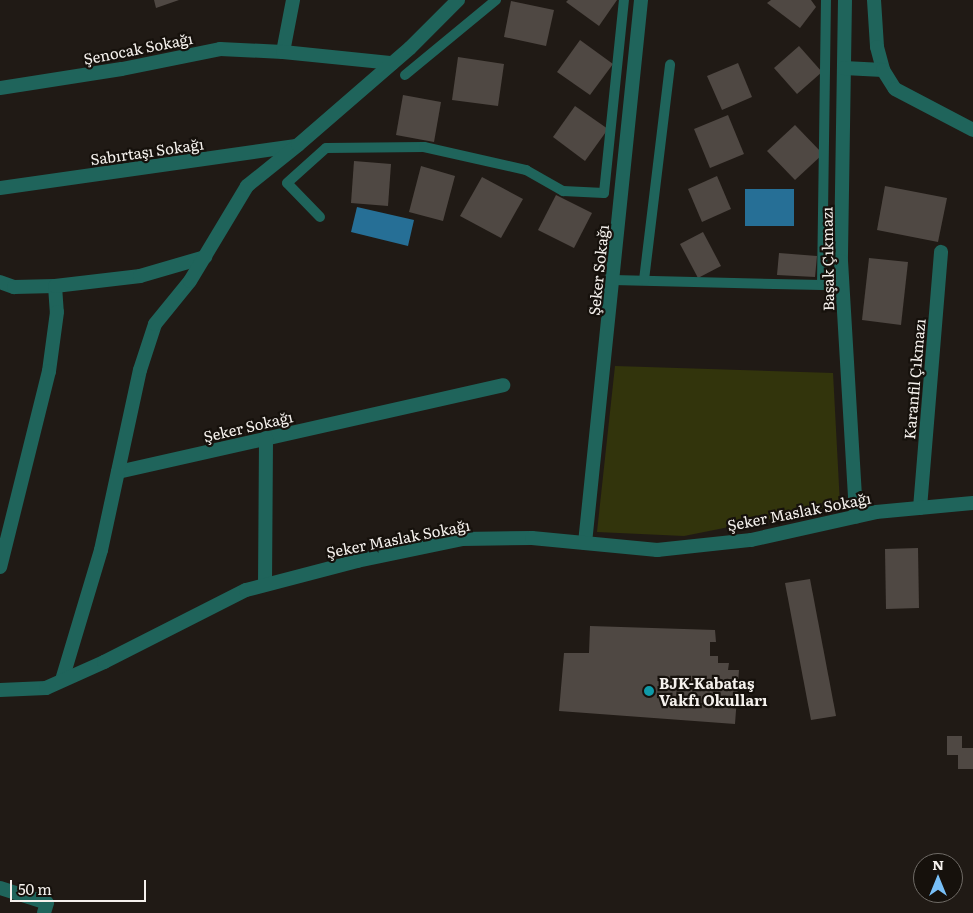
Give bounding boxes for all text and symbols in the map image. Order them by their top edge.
street label: Şenocak Sokağı [82,29,194,67]
street label: Sabırtaşı Sokağı [89,134,205,168]
street label: Başak Çıkmazı [817,207,837,311]
street label: Şeker Sokağı [584,224,612,316]
street label: Karanfil Çıkmazı [900,318,928,440]
street label: Şeker Sokağı [201,407,295,445]
street label: Şeker Maslak Sokağı [726,488,872,534]
street label: Şeker Maslak Sokağı [325,515,471,561]
place label: BJK-Kabataş Vakfı Okulları [659,673,768,708]
marker: BJK-Kabataş Vakfı Okulları [643,685,655,697]
north arrow [913,853,963,903]
text: N [932,854,944,874]
scale bar [12,870,149,902]
text: 50 m [18,877,52,900]

